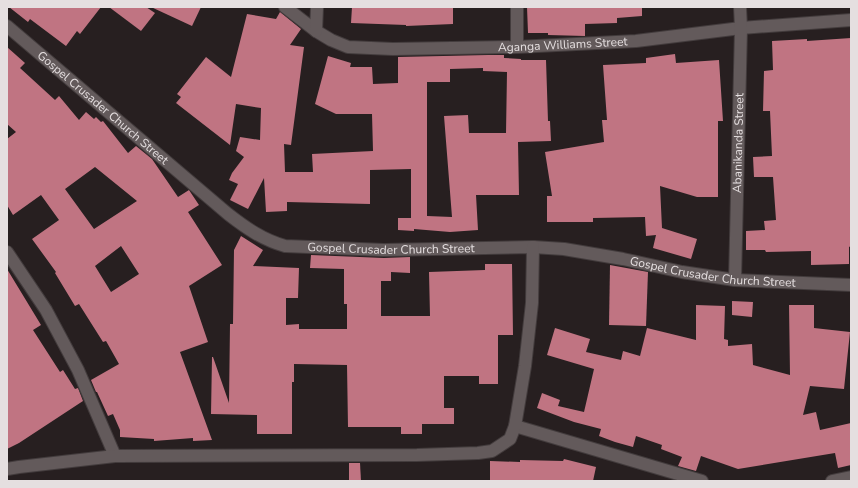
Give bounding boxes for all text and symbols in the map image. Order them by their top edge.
street label: Aganga Williams Street [498,33,629,55]
street label: Gospel Crusader Church Street [34,47,173,168]
street label: Abanikanda Street [729,92,747,193]
street label: Gospel Crusader Church Street [307,239,476,258]
street label: Gospel Crusader Church Street [628,253,797,291]

